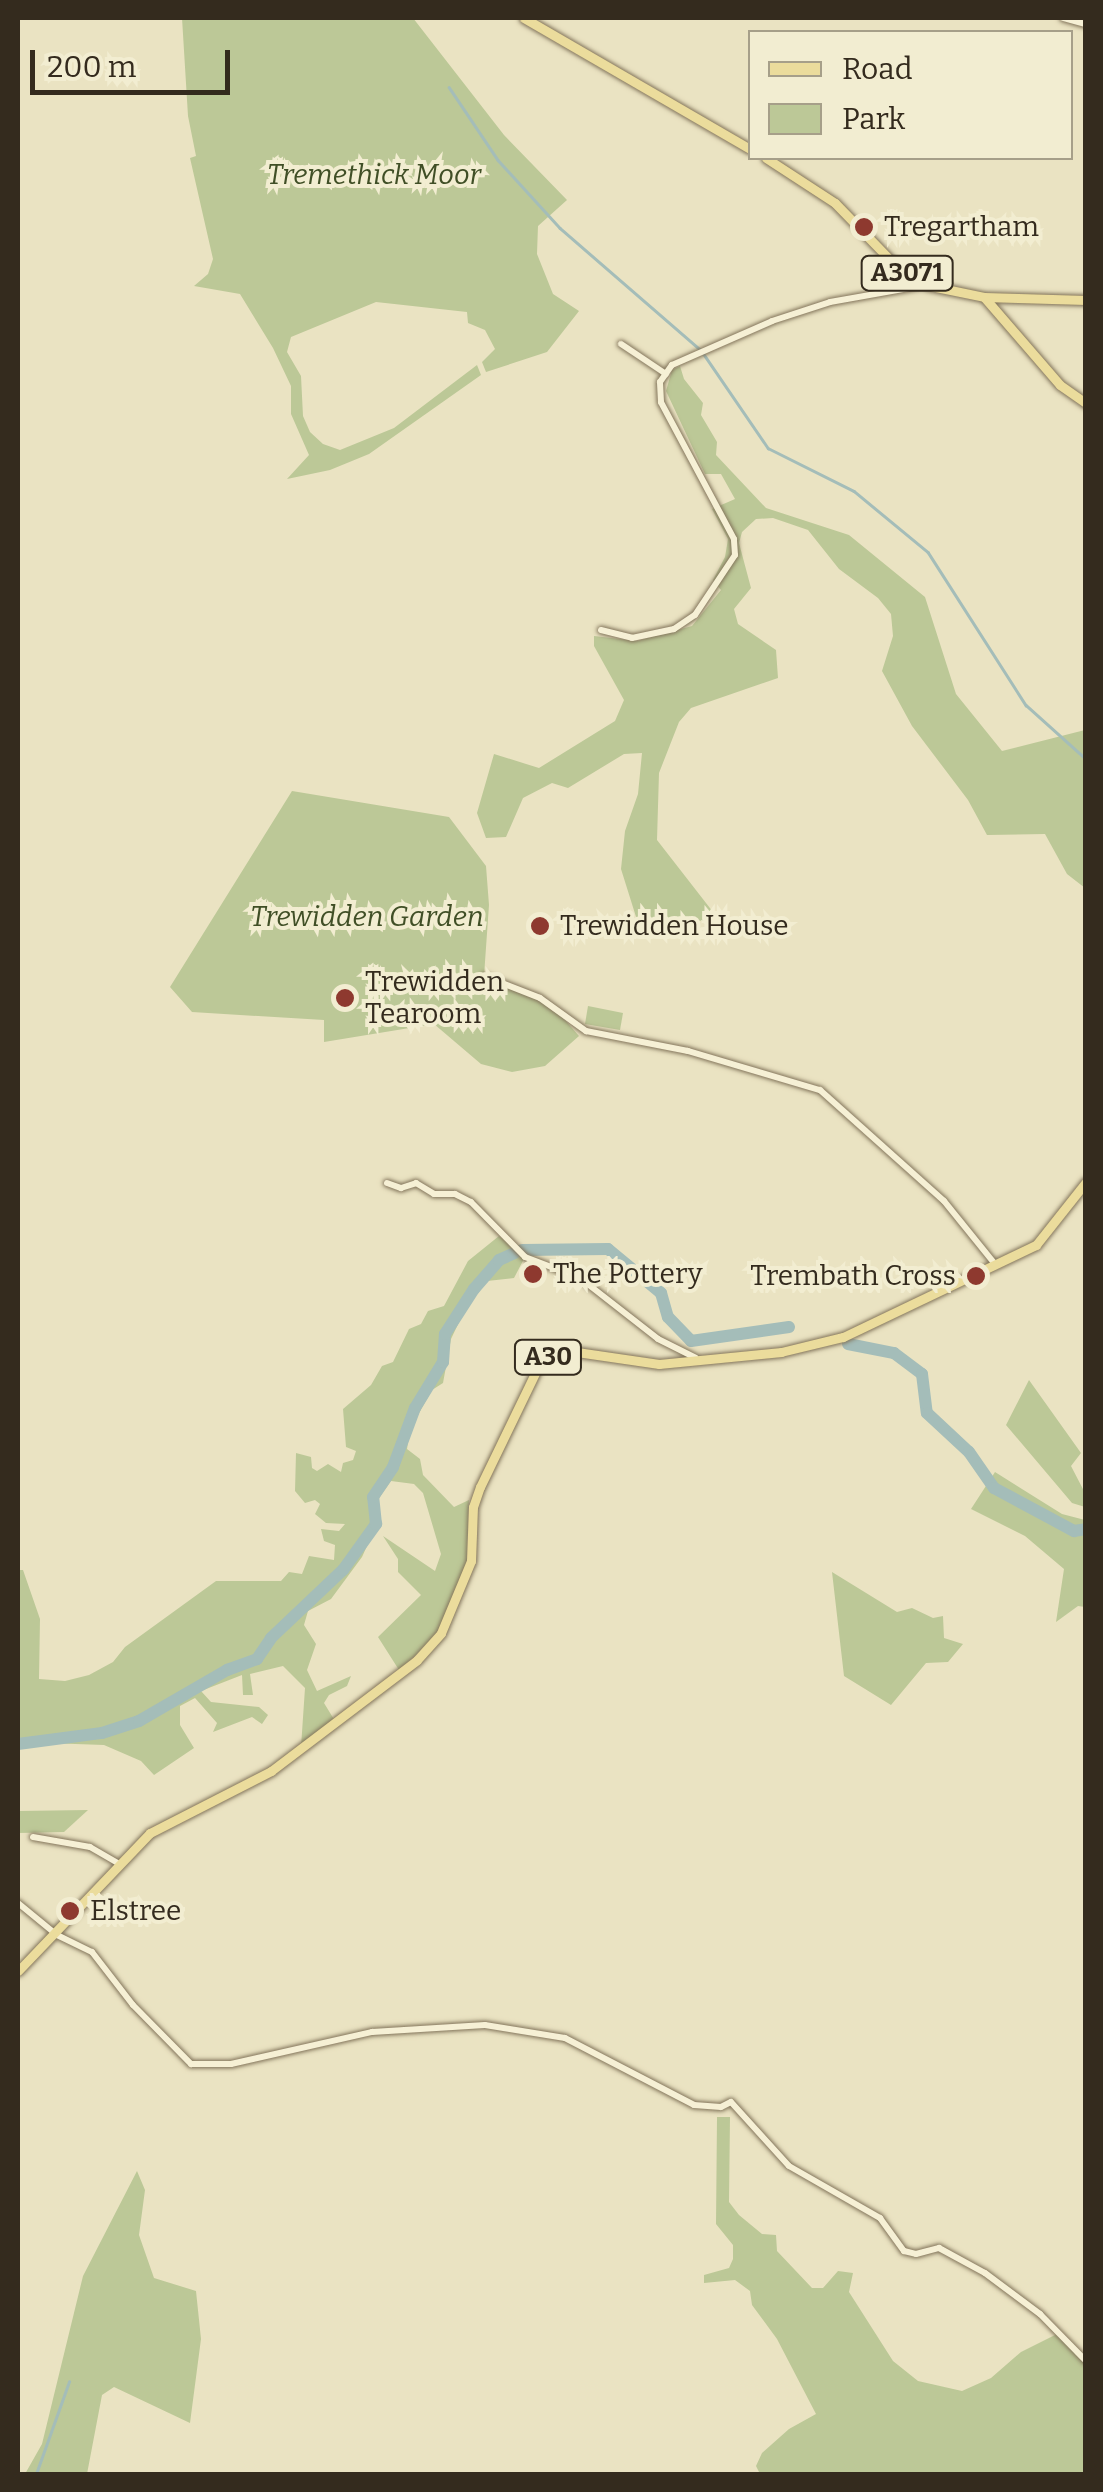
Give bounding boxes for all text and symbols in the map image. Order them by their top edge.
scale bar [35,30,235,92]
legend [748,30,1073,160]
text: 200 m [47,49,136,85]
text: Road [842,51,913,87]
text: Park [842,101,905,137]
park label: Tremethick Moor [267,158,481,192]
place label: Tregartham [884,210,1039,244]
marker: Tregartham [853,216,875,238]
road number: A3071 [860,253,954,293]
park label: Trewidden Garden [250,900,484,934]
place label: Trewidden House [560,909,789,943]
marker: Trewidden House [529,915,551,937]
place label: Trewidden Tearoom [365,965,504,1031]
marker: Trewidden Tearoom [334,987,356,1009]
place label: The Pottery [553,1257,702,1291]
place label: Trembath Cross [750,1259,956,1293]
marker: The Pottery [522,1263,544,1285]
marker: Trembath Cross [965,1265,987,1287]
road number: A30 [513,1337,583,1377]
place label: Elstree [90,1894,181,1928]
marker: Elstree [59,1900,81,1922]

